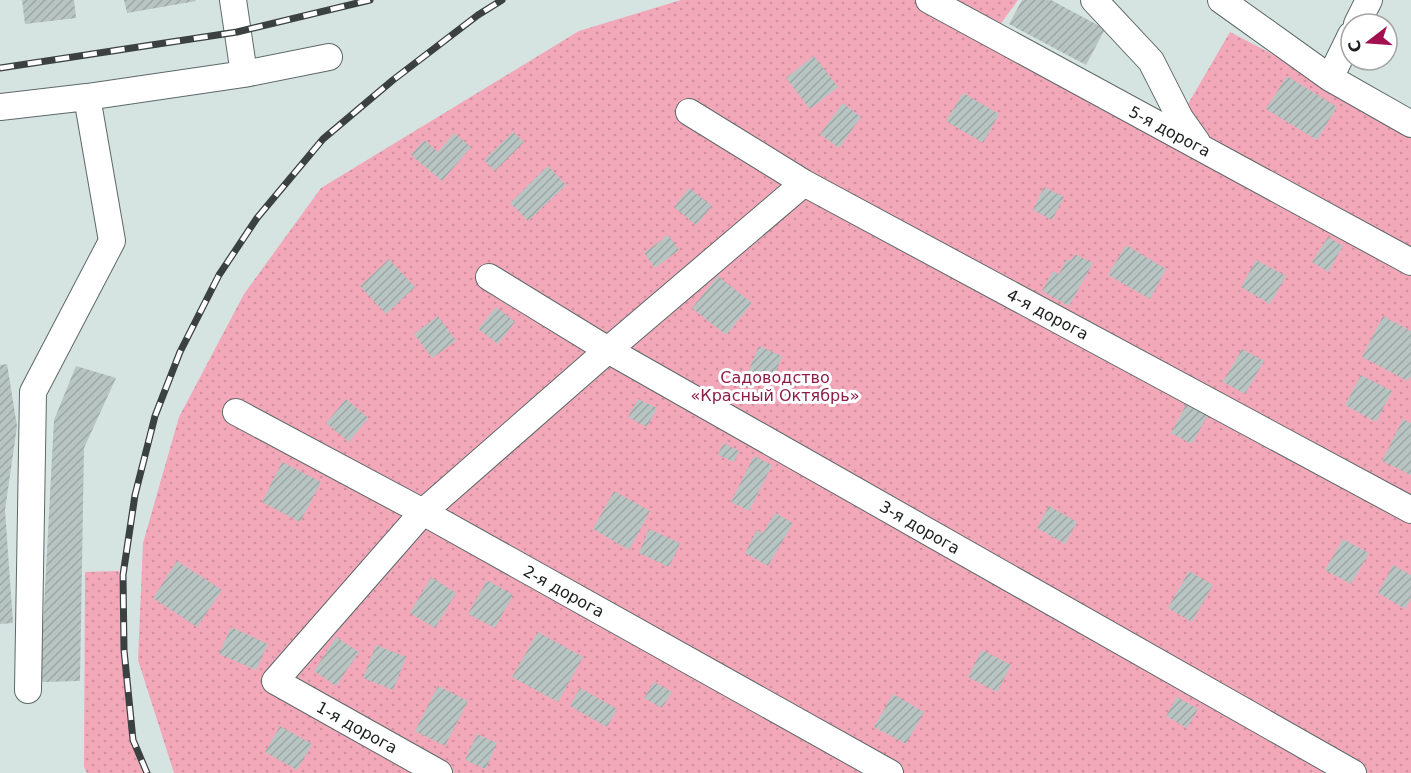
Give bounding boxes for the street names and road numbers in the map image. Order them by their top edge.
street label: 5-я дорога [1126,102,1214,161]
street label: 4-я дорога [1004,285,1092,344]
street label: 3-я дорога [876,497,963,558]
street label: 2-я дорога [520,561,608,621]
street label: 1-я дорога [313,697,401,757]

